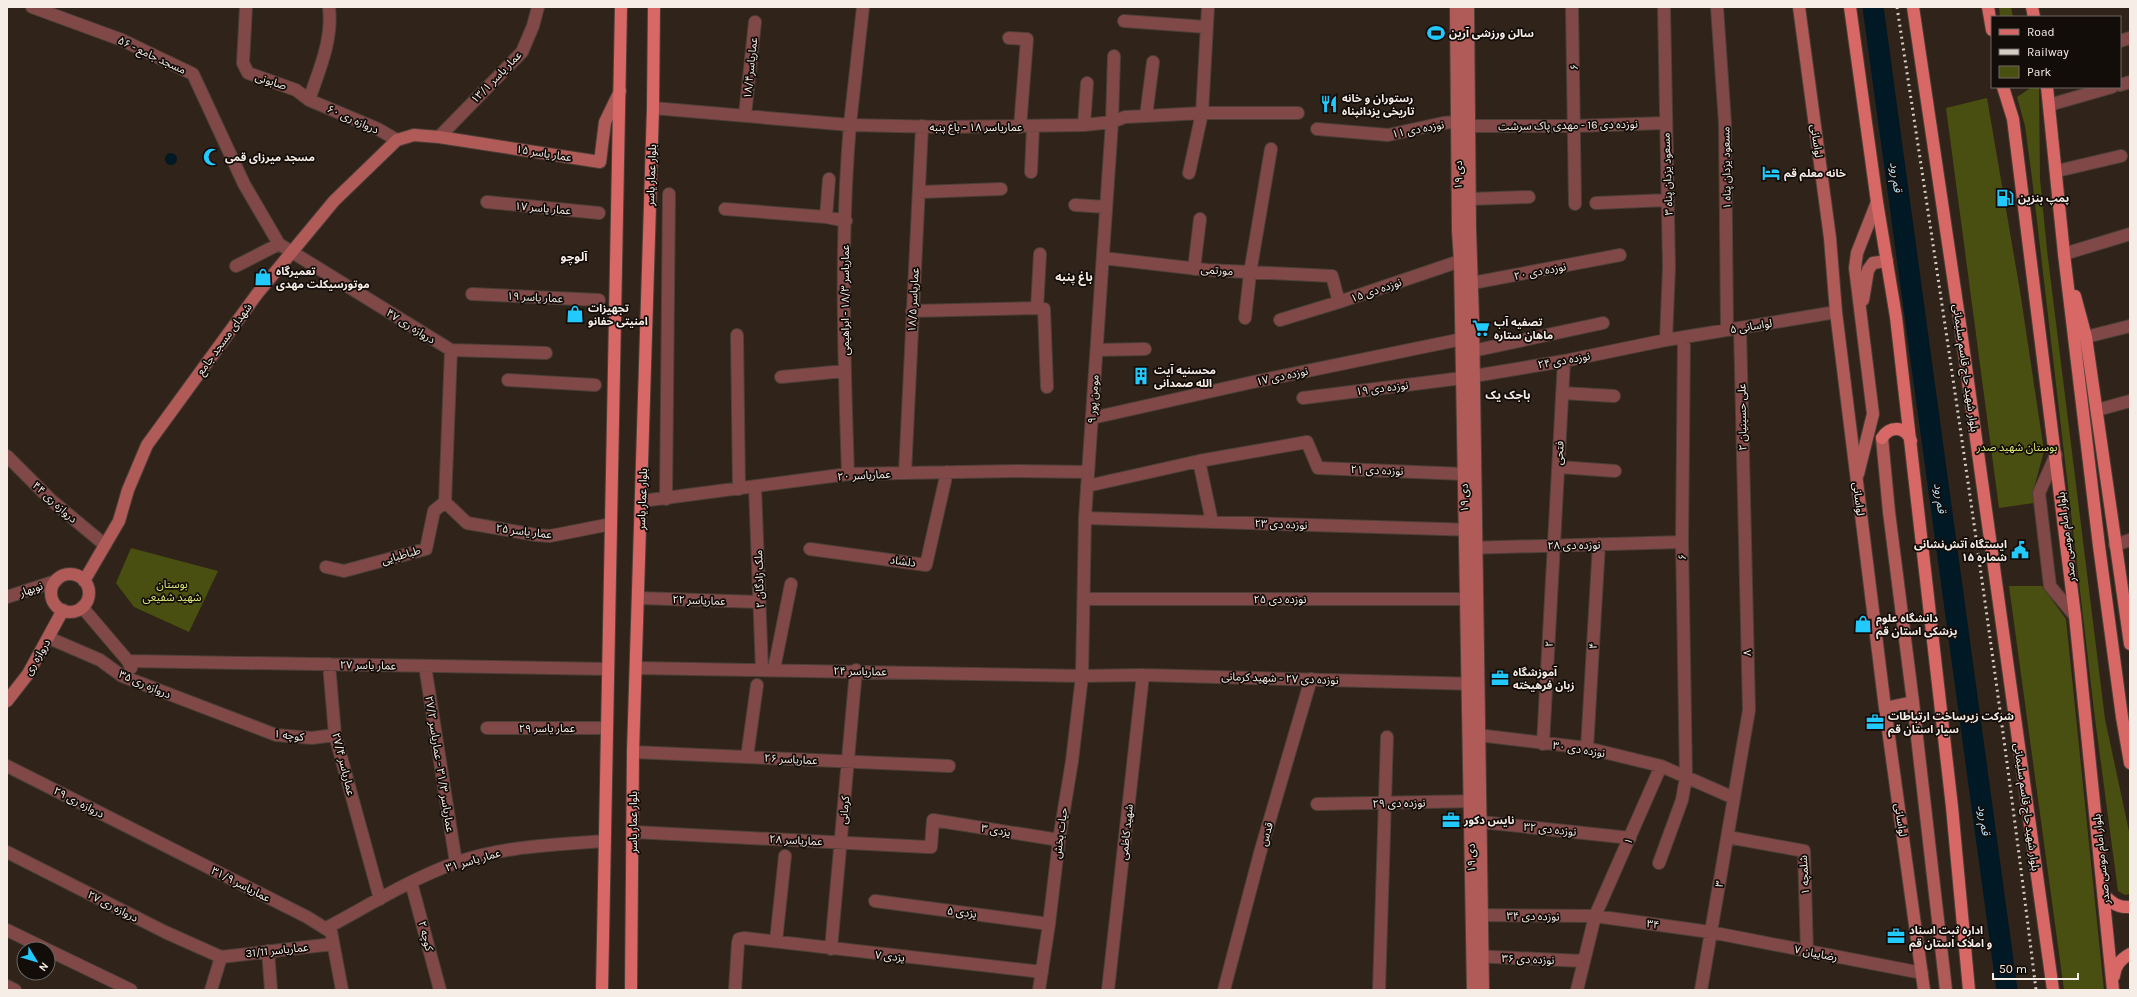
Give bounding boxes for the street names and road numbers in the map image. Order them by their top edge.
street label: ۵۶ - مسجد جامع [115,34,188,78]
street label: عماریاسر۱۸/۴ [741,36,760,100]
street label: عمار یاسر ۱۳/۱ [468,48,525,106]
street label: ۶ [1568,64,1581,70]
street label: صابونی [253,70,288,93]
street label: دروازه ری ۶۰ [325,102,381,137]
street label: نوزده دی ۱۱ [1391,118,1445,141]
street label: نوزده دی 16 - مهدی پاک سرشت [1498,118,1638,134]
street label: عماریاسر ۱۸ - باغ پنبه [929,121,1023,135]
street label: لواسانی [1808,124,1825,159]
street label: ۱ مسعود یزدان پناه [1719,126,1735,210]
street label: ۳ مسعود یزدان پناه [1660,132,1677,216]
street label: عمار یاسر ۱۵ [515,143,573,164]
street label: بلوار عمار یاسر [644,144,659,207]
street label: ۱۹ دی [1452,161,1465,189]
street label: عمار یاسر ۱۷ [514,200,572,218]
street label: عماریاسر ۱۸/۳ - ابراهیمی [839,244,852,355]
street label: نوزده دی ۲۰ [1513,260,1567,283]
street label: مورتمی [1200,263,1234,278]
street label: عماریاسر ۱۸/۵ [905,267,922,333]
street label: نوزده دی ۱۵ [1349,276,1403,305]
street label: عمار یاسر ۱۹ [506,290,564,306]
street label: شهدای مسجد جامع [194,301,256,378]
street label: بلوار شهید حاج قاسم سلیمانی [1948,303,1981,433]
street label: دروازه ری ۴۷ [384,306,438,347]
street label: لواسانی ۵ [1729,317,1773,336]
street label: نوزده دی ۲۴ [1537,349,1591,371]
street label: نوزده دی ۱۷ [1255,365,1309,388]
street label: مومن پور ۹ [1085,374,1103,424]
street label: نوزده دی ۱۹ [1355,379,1409,398]
street label: ۲ علی حسینیان [1735,383,1750,451]
street label: فتحی [1552,441,1567,465]
street label: نوزده دی ۲۱ [1350,463,1404,478]
street label: بلوار عمار یاسر [635,468,650,531]
street label: عماریاسر ۲۰ [837,468,892,483]
street label: دروازه ری ۴۴ [30,479,79,526]
street label: لواسانی [1850,482,1867,517]
street label: ۱۹ دی [1458,483,1471,513]
street label: بلوار امام موسی صدر [2055,491,2080,584]
street label: نوزده دی ۲۳ [1254,517,1308,532]
street label: عمار یاسر ۲۵ [495,522,553,541]
street label: نوزده دی ۲۸ [1547,539,1601,552]
street label: طباطبایی [380,544,422,567]
street label: ۲ ملک زادگان [752,549,767,608]
street label: دلشاد [889,553,917,570]
street label: ۶ [1676,554,1689,560]
street label: نوبهار [17,579,45,600]
street label: عماریاسر ۲۲ [672,593,726,608]
street label: نوزده دی ۲۵ [1254,593,1307,606]
street label: دروازه ری [22,637,53,678]
street label: ۲ [1543,641,1556,648]
street label: ۴ [1587,643,1600,650]
street label: ۸ [1741,649,1754,656]
street label: عمار یاسر ۲۷ [340,659,397,673]
street label: عماریاسر ۲۴ [833,665,887,679]
street label: دروازه ری ۳۵ [117,668,173,701]
street label: نوزده دی ۲۷ - شهید کرمانی [1221,670,1339,687]
street label: عماریاسر ۳۱/۳ - عماریاسر ۲۷/۲ [422,695,457,834]
street label: عمار یاسر ۲۹ [519,722,576,735]
street label: کوچه ۱ [273,727,305,745]
street label: عماریاسر ۲۷/۴ [329,731,358,797]
street label: نوزده دی ۳۰ [1552,739,1606,760]
street label: بلوار شهید حاج قاسم سلیمانی [2009,742,2042,872]
street label: عماریاسر ۲۶ [764,752,818,767]
street label: دروازه ری ۲۹ [51,784,106,821]
street label: بلوار عمار یاسر [627,791,640,854]
street label: کرمانی [837,795,852,825]
street label: نوزده دی ۲۹ [1372,797,1426,810]
street label: شهید کاظمی [1117,803,1136,861]
street label: لواسانی [1892,803,1909,838]
street label: حیات بخش [1050,806,1071,859]
street label: بلوار امام موسی صدر [2090,813,2114,906]
street label: نوزده دی ۳۲ [1523,820,1577,839]
street label: قدس [1257,821,1276,848]
street label: یزدی ۳ [980,822,1012,839]
street label: عماریاسر ۲۸ [769,833,823,848]
street label: ۱ [1621,836,1636,847]
street label: ۱۹ دی [1465,843,1478,873]
street label: عمار یاسر ۳۱ [444,846,503,875]
street label: ۱ شلمچه [1797,854,1813,895]
street label: عماریاسر ۳۱/۹ [209,864,273,905]
street label: ۳ [1713,880,1726,888]
street label: دروازه ری ۲۷ [85,888,140,925]
street label: یزدی ۵ [946,904,978,921]
street label: نوزده دی ۳۴ [1506,910,1560,923]
street label: ۳۴ [1646,917,1660,932]
street label: کوچه ۲ [414,920,436,953]
street label: عماریاسر 31/11 [245,941,310,960]
street label: ۷ رضاییان [1793,943,1839,964]
street label: یزدی ۷ [874,948,905,965]
street label: نوزده دی ۳۶ [1501,952,1555,967]

